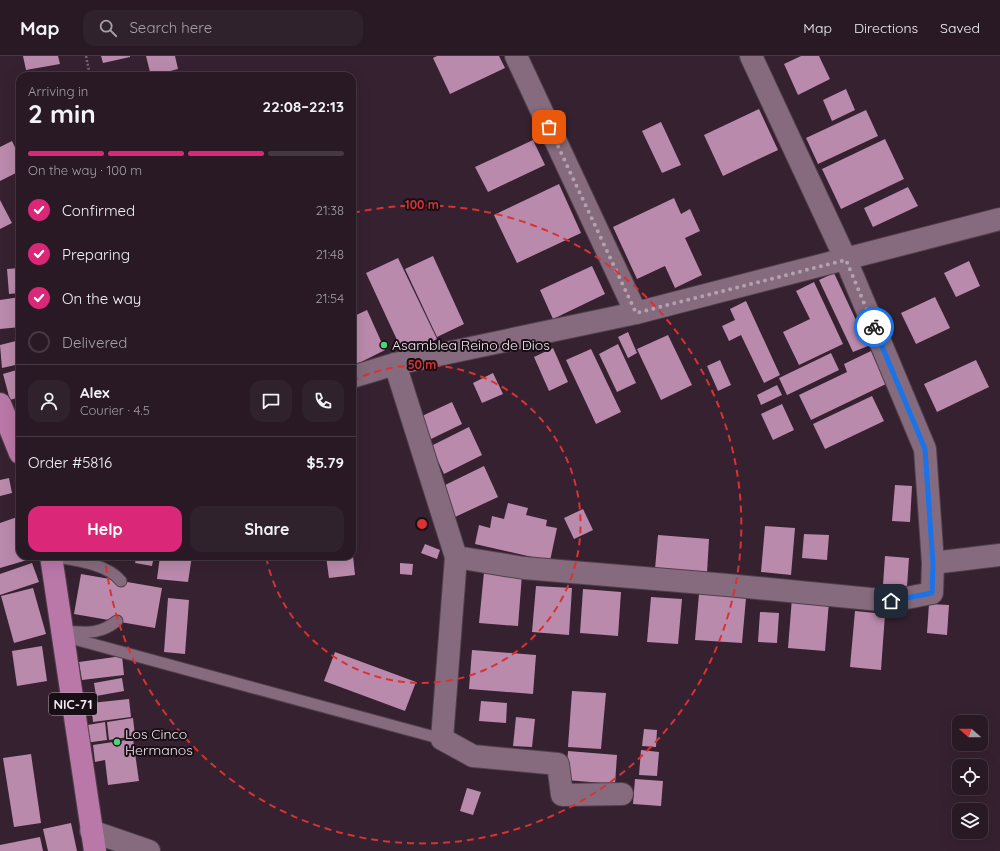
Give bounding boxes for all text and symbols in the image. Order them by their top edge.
search box [83,10,363,46]
text: Map [20,16,59,40]
icon: search [97,17,119,39]
text: Search here [129,18,212,37]
text: Map [803,19,832,37]
text: Directions [854,19,918,37]
text: Saved [940,19,980,37]
text: Arriving in [28,83,88,99]
text: 2 min [28,97,96,130]
text: 22:08–22:13 [263,97,344,116]
pin [532,110,566,144]
icon: bag [538,116,560,138]
text: On the way · 100 m [28,162,142,178]
text: 100 m [405,197,439,212]
icon: check [28,199,50,221]
text: Confirmed [62,201,135,220]
text: 21:38 [316,202,344,218]
icon: check [28,243,50,265]
text: Preparing [62,245,130,264]
text: 21:48 [316,246,344,262]
icon: check [28,287,50,309]
text: On the way [62,289,141,308]
text: 21:54 [316,290,344,306]
courier [854,307,894,347]
icon: bike [863,316,885,338]
text: Delivered [62,333,127,352]
place label: Asamblea Reino de Dios [392,336,550,354]
marker: Asamblea Reino de Dios [379,340,389,350]
text: 50 m [408,357,436,372]
button: person [28,380,70,422]
button: chat [250,380,292,422]
button: phone [302,380,344,422]
text: Alex [80,383,110,402]
text: Courier · 4.5 [80,402,150,418]
text: Order #5816 [28,453,112,472]
text: $5.79 [307,453,344,472]
button: Help [28,506,182,552]
button: Share [190,506,344,552]
centre of rings [415,517,429,531]
pin [874,584,908,618]
icon: home [880,590,902,612]
road number: NIC-71 [49,693,97,715]
north arrow [952,715,988,751]
map controls [952,715,988,839]
place label: Los Cinco Hermanos [125,725,193,759]
marker: Los Cinco Hermanos [112,737,122,747]
button: locate [952,759,988,795]
button: layers [952,803,988,839]

